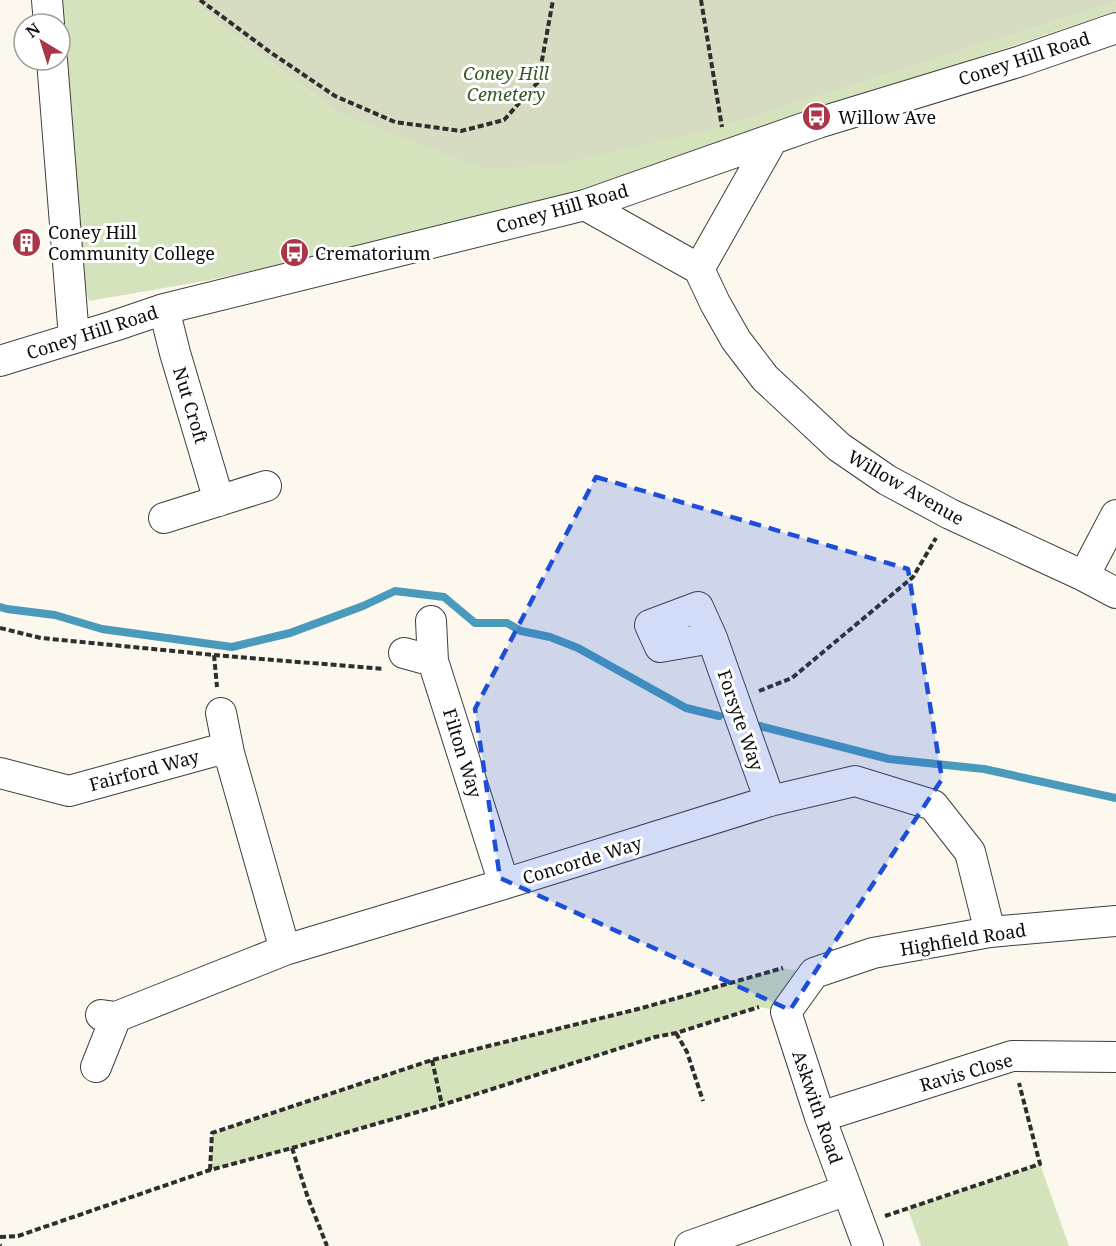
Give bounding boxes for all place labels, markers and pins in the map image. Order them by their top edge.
bus stop icon: Willow Ave [801,101,833,133]
place label: Willow Ave [838,105,936,129]
place label: Coney Hill Community College [48,220,215,265]
building icon: Coney Hill Community College [11,226,43,258]
bus stop icon: Crematorium [278,237,310,269]
place label: Crematorium [315,241,431,265]

